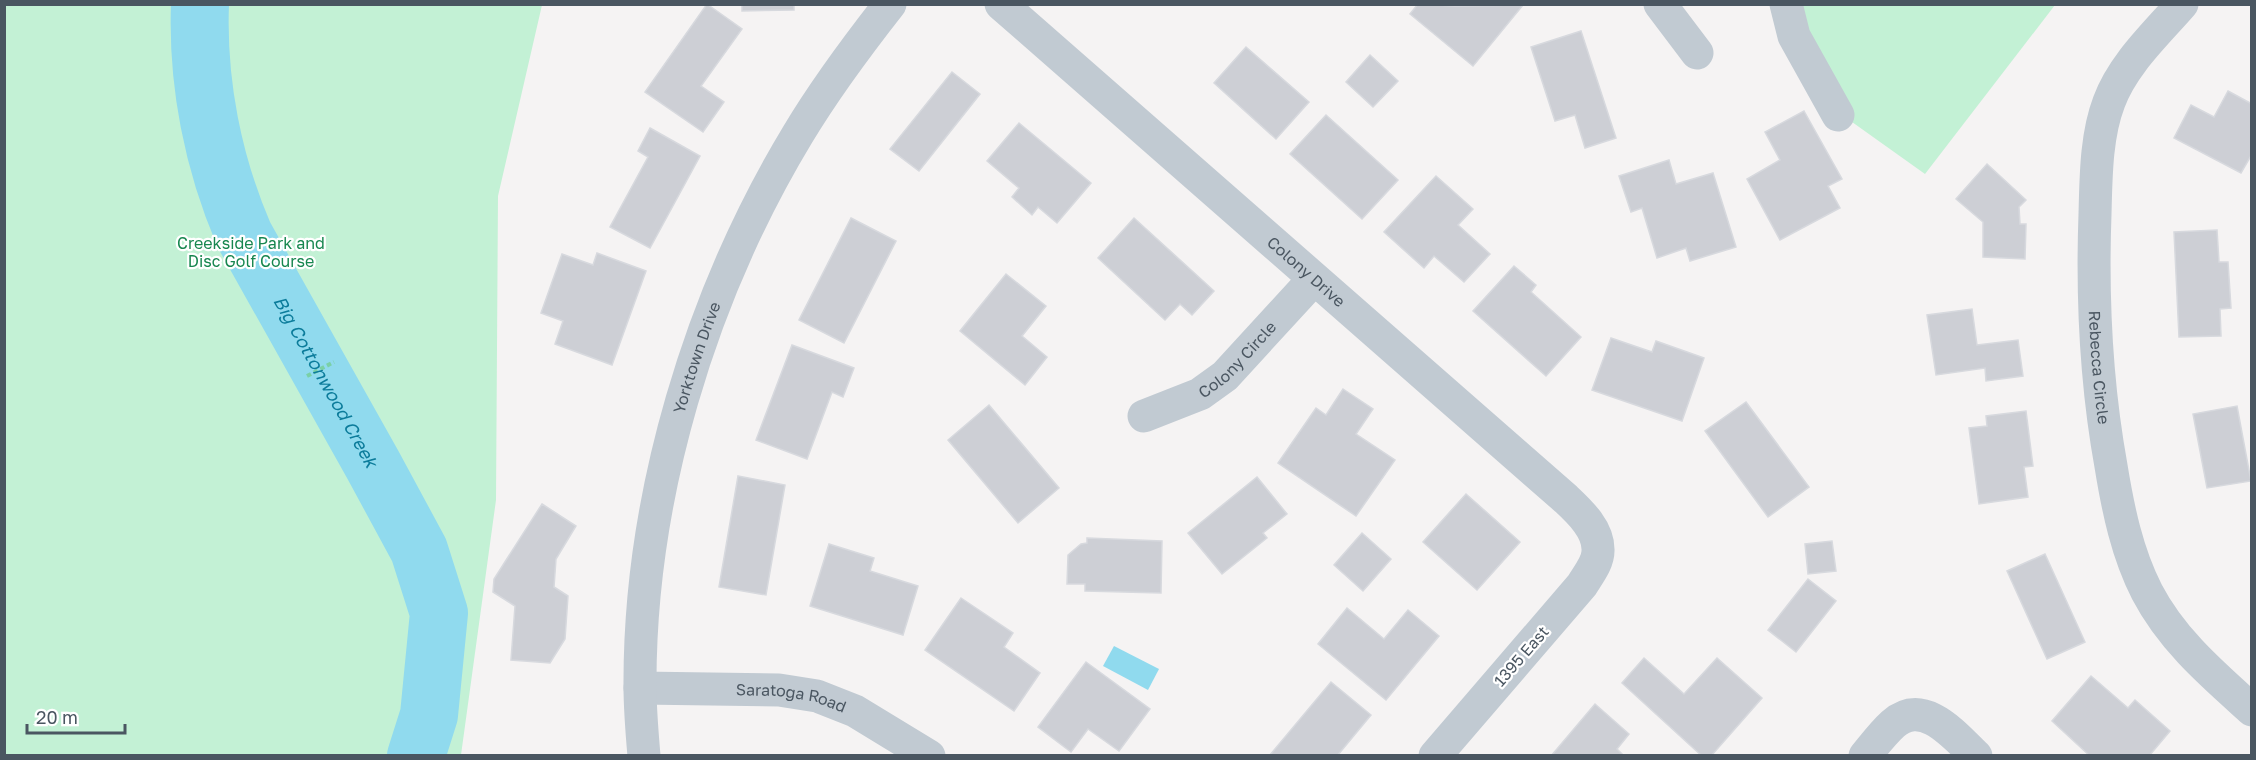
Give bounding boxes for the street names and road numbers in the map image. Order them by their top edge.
street label: Colony Drive [1263,232,1350,311]
street label: Yorktown Drive [669,299,725,416]
street label: Rebecca Circle [2085,310,2114,425]
street label: Colony Circle [1194,317,1280,402]
street label: 1395 East [1489,622,1553,690]
street label: Saratoga Road [736,679,849,717]

